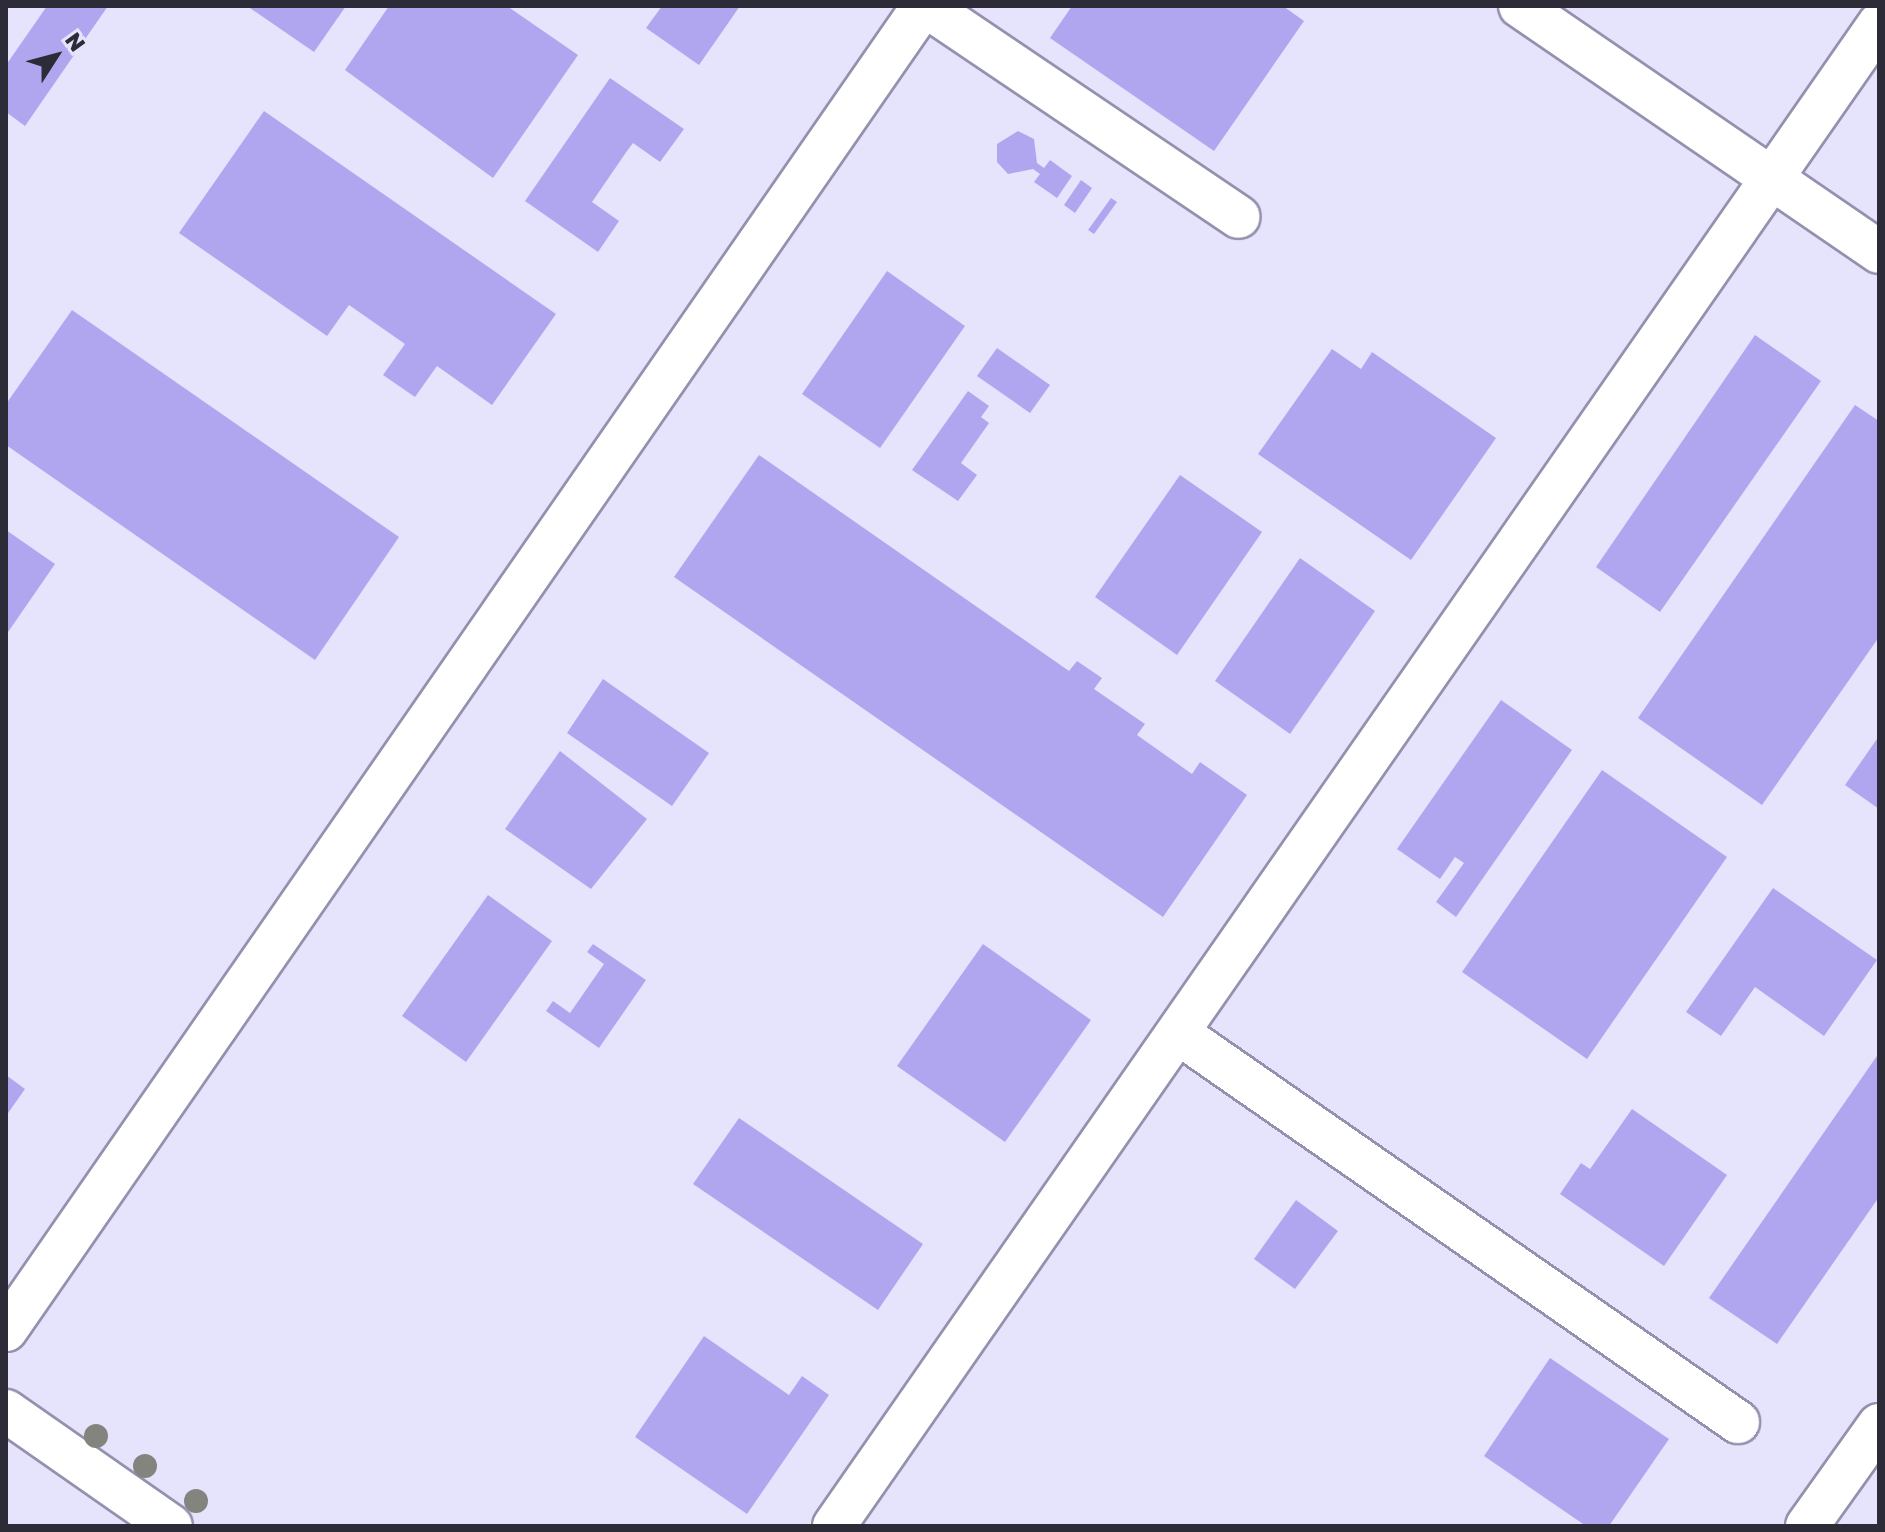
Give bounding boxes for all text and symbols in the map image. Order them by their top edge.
north arrow [16,16,96,96]
text: N [60,27,92,56]

